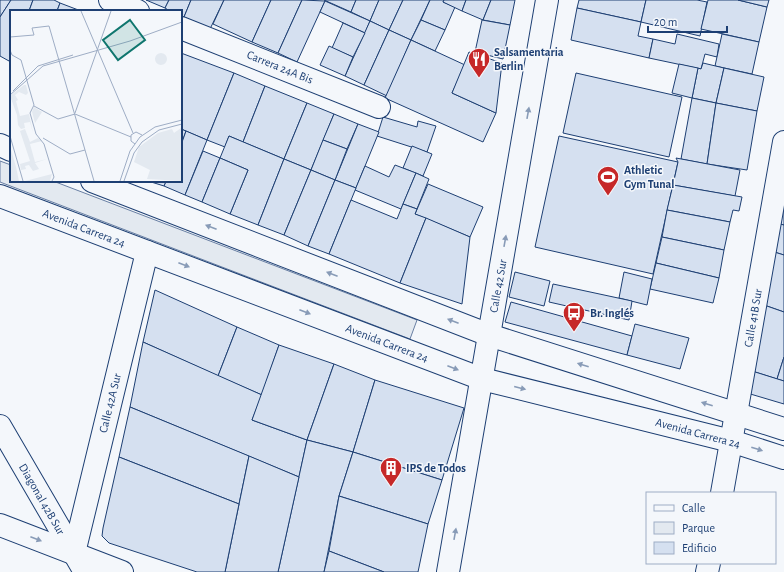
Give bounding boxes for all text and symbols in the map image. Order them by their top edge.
scale bar [648,8,727,34]
inset map [10,10,182,182]
text: 20 m [654,16,677,28]
restaurant icon: Salsamentaria Berlin [466,46,492,79]
place label: Salsamentaria Berlin [494,46,564,72]
street label: Carrera 24A Bis [245,48,315,86]
one-way arrow [525,107,531,119]
sports icon: Athletic Gym Tunal [595,164,621,197]
place label: Athletic Gym Tunal [624,164,675,191]
street label: Avenida Carrera 24 [41,207,127,249]
one-way arrow [204,223,216,229]
one-way arrow [503,235,509,247]
street label: Calle 42 Sur [487,258,509,314]
one-way arrow [178,263,190,269]
one-way arrow [325,270,337,276]
street label: Calle 41B Sur [742,288,764,348]
bus stop icon: Br. Inglés [561,300,587,333]
place label: Br. Inglés [590,307,634,319]
one-way arrow [300,309,312,315]
one-way arrow [447,317,459,323]
street label: Avenida Carrera 24 [344,322,430,364]
one-way arrow [577,361,589,367]
one-way arrow [447,365,459,371]
street label: Calle 42A Sur [97,372,123,434]
one-way arrow [514,385,526,391]
one-way arrow [701,401,713,407]
street label: Avenida Carrera 24 [654,416,742,450]
one-way arrow [752,446,764,452]
building icon: IPS de Todos [378,455,404,488]
street label: Diagonal 42B Sur [17,461,67,537]
place label: IPS de Todos [406,462,466,474]
legend [646,492,776,564]
text: Calle [682,502,705,514]
text: Parque [682,522,715,534]
one-way arrow [452,527,458,540]
one-way arrow [31,537,43,543]
text: Edificio [682,542,717,554]

